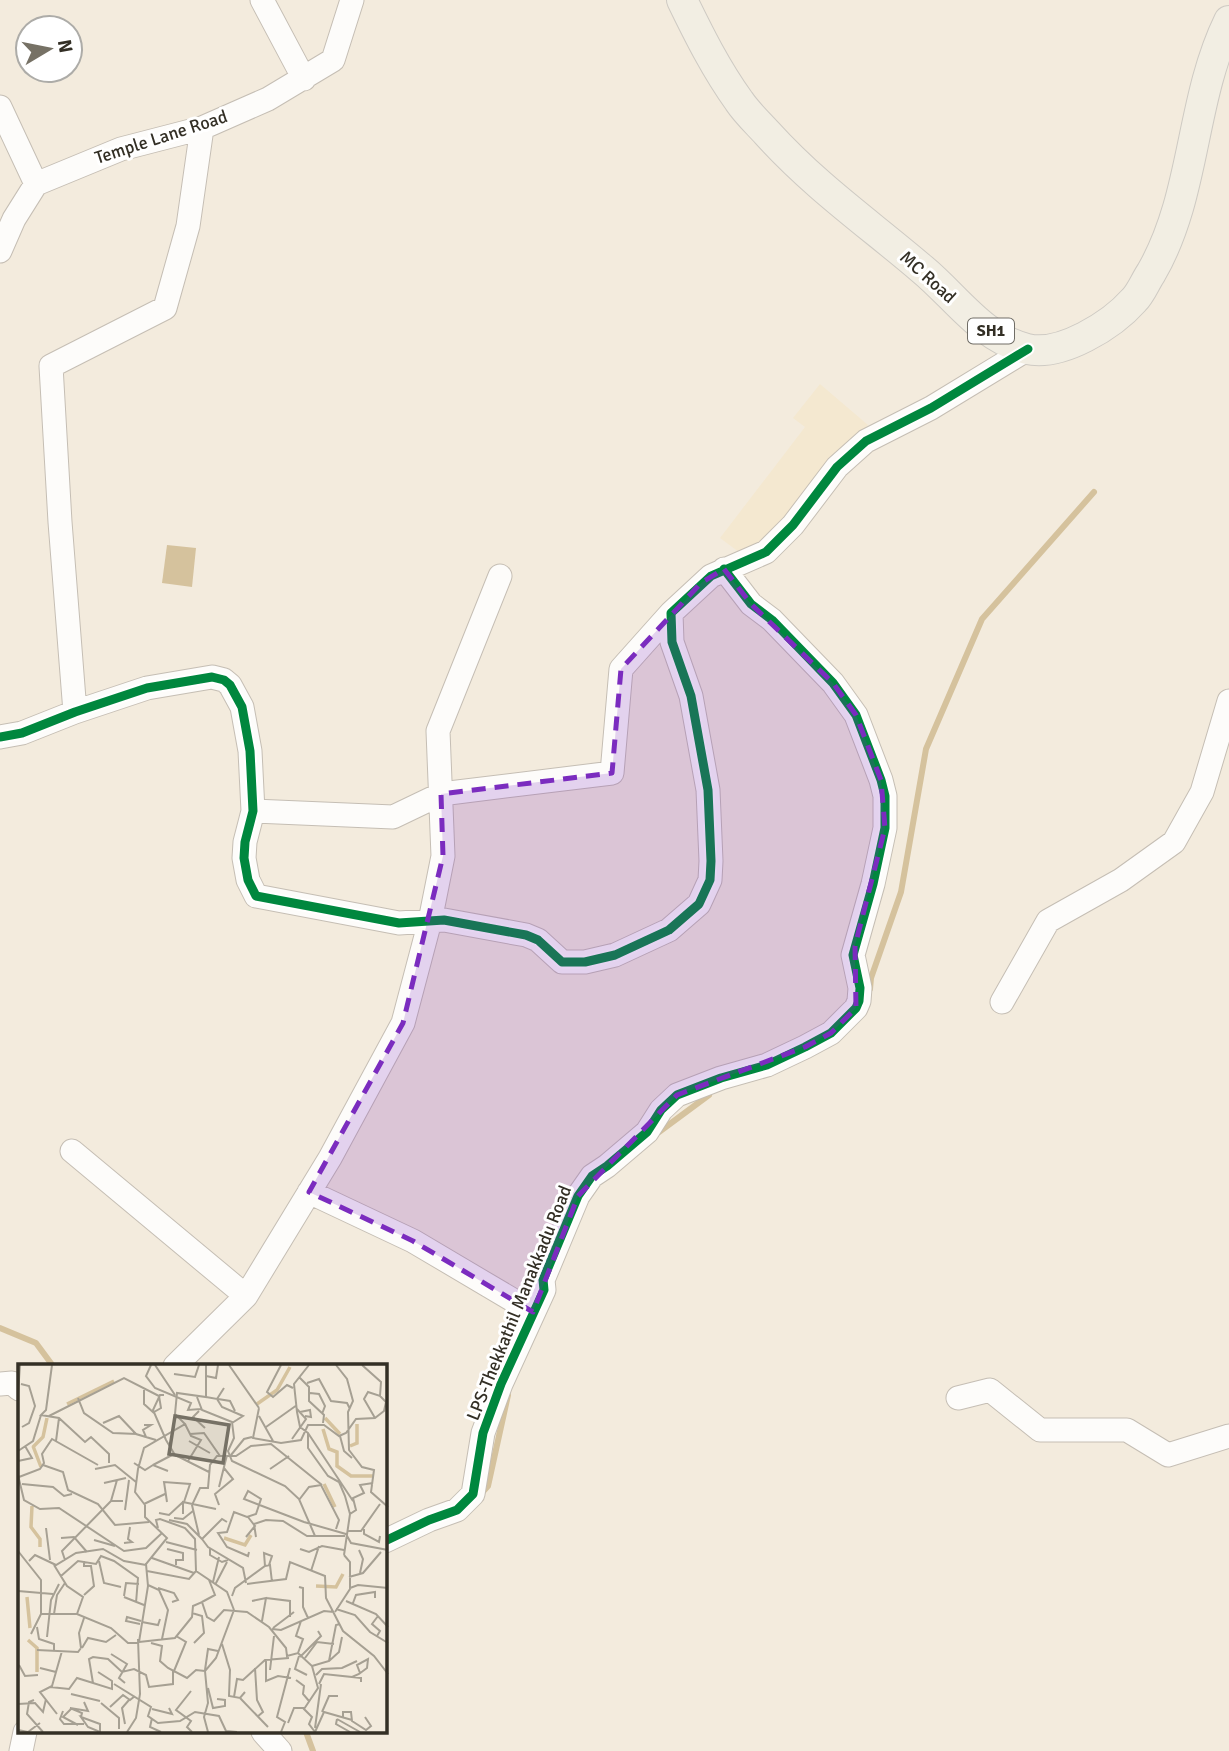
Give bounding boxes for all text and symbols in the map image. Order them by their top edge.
north arrow [14,14,84,84]
text: N [52,38,78,55]
street label: Temple Lane Road [92,105,230,169]
street label: MC Road [895,246,961,308]
road number: SH1 [968,318,1014,344]
street label: LPS-Thekkathil Manakkadu Road [462,1182,576,1424]
inset map [18,1364,387,1734]

